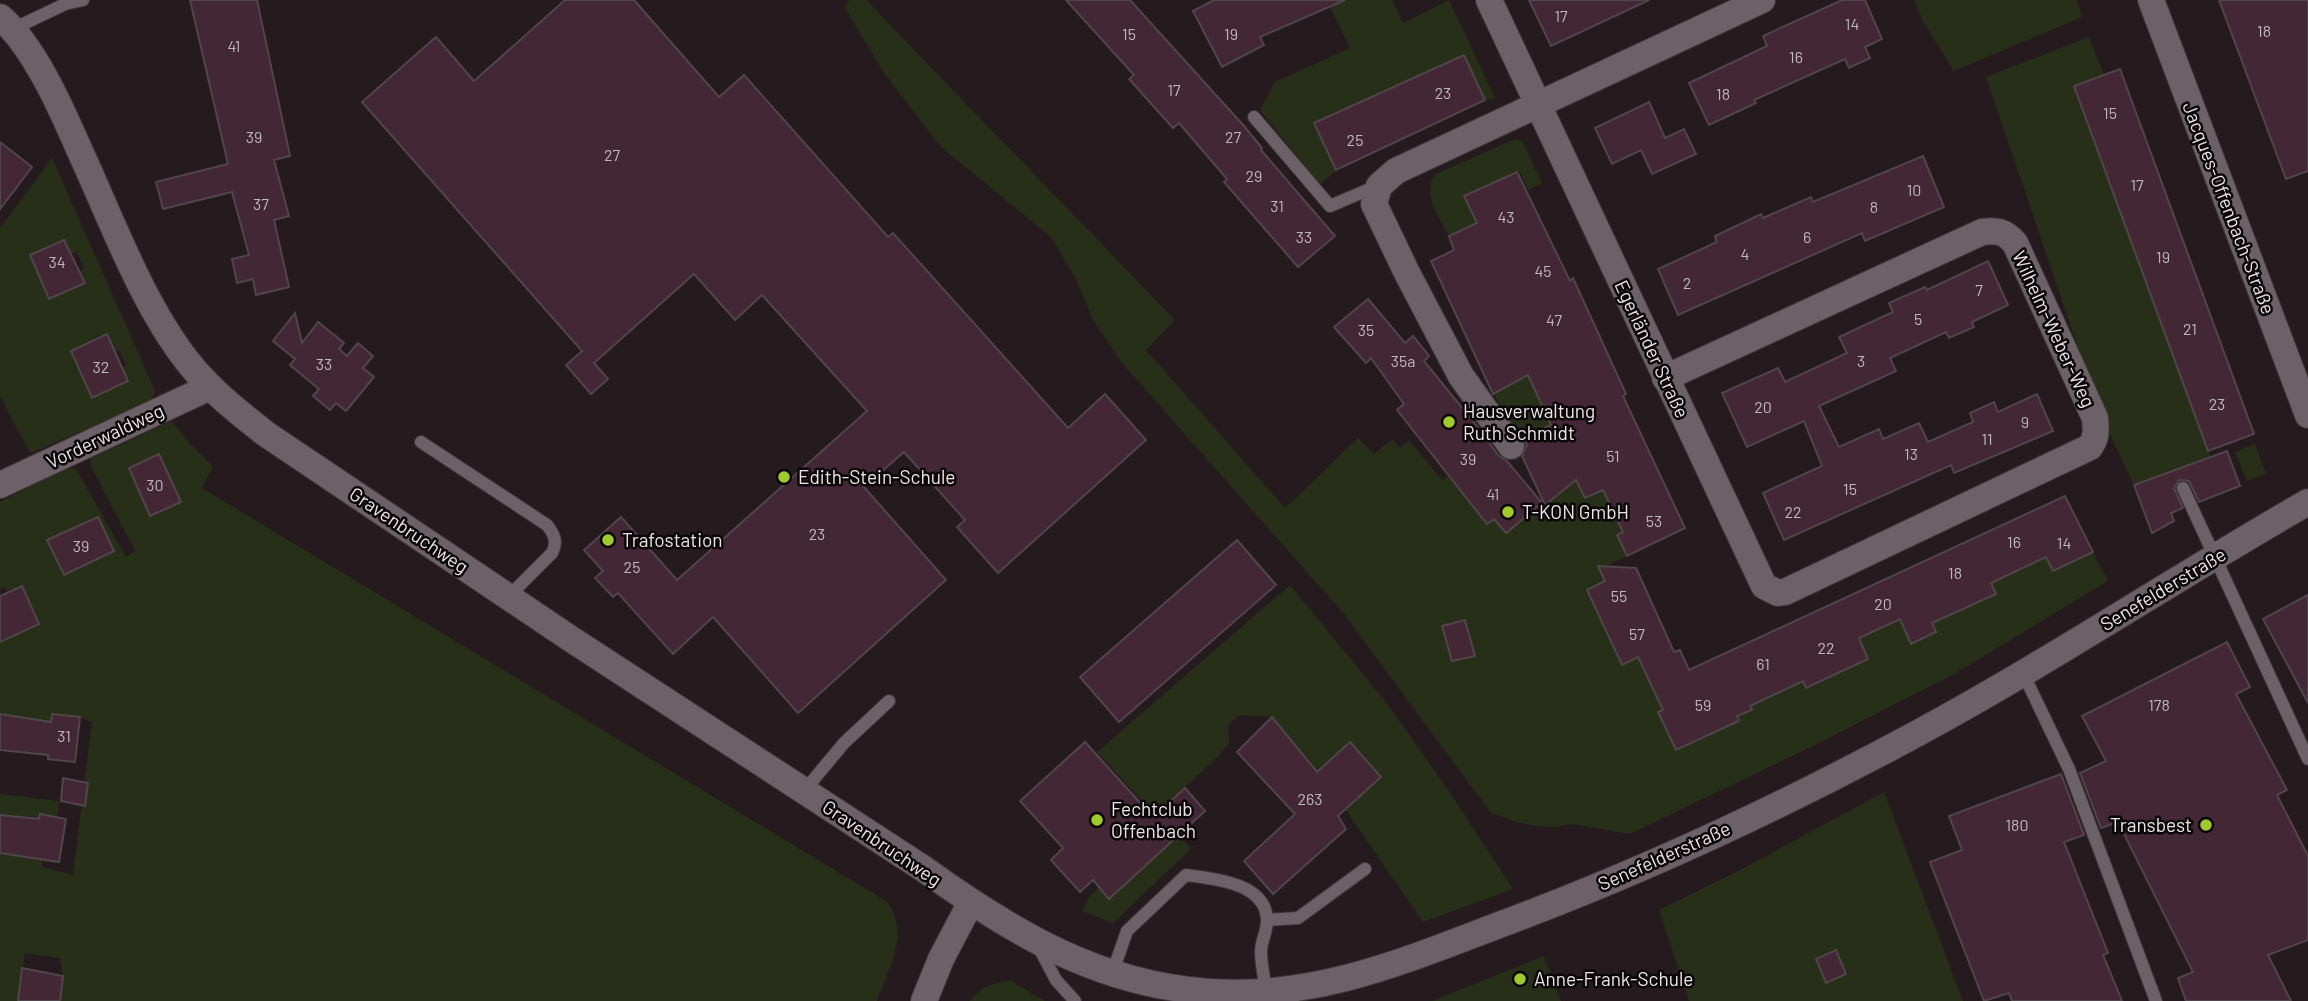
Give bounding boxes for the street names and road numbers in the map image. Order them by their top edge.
street label: Jacques-Offenbach-Straße [2178,98,2281,317]
street label: Wilhelm-Weber-Weg [2008,247,2101,411]
street label: Egerländer Straße [1610,276,1694,421]
street label: Vorderwaldweg [42,398,167,473]
street label: Gravenbruchweg [346,481,473,578]
street label: Senefelderstraße [2096,542,2230,635]
street label: Gravenbruchweg [819,794,946,891]
street label: Senefelderstraße [1594,816,1734,895]

